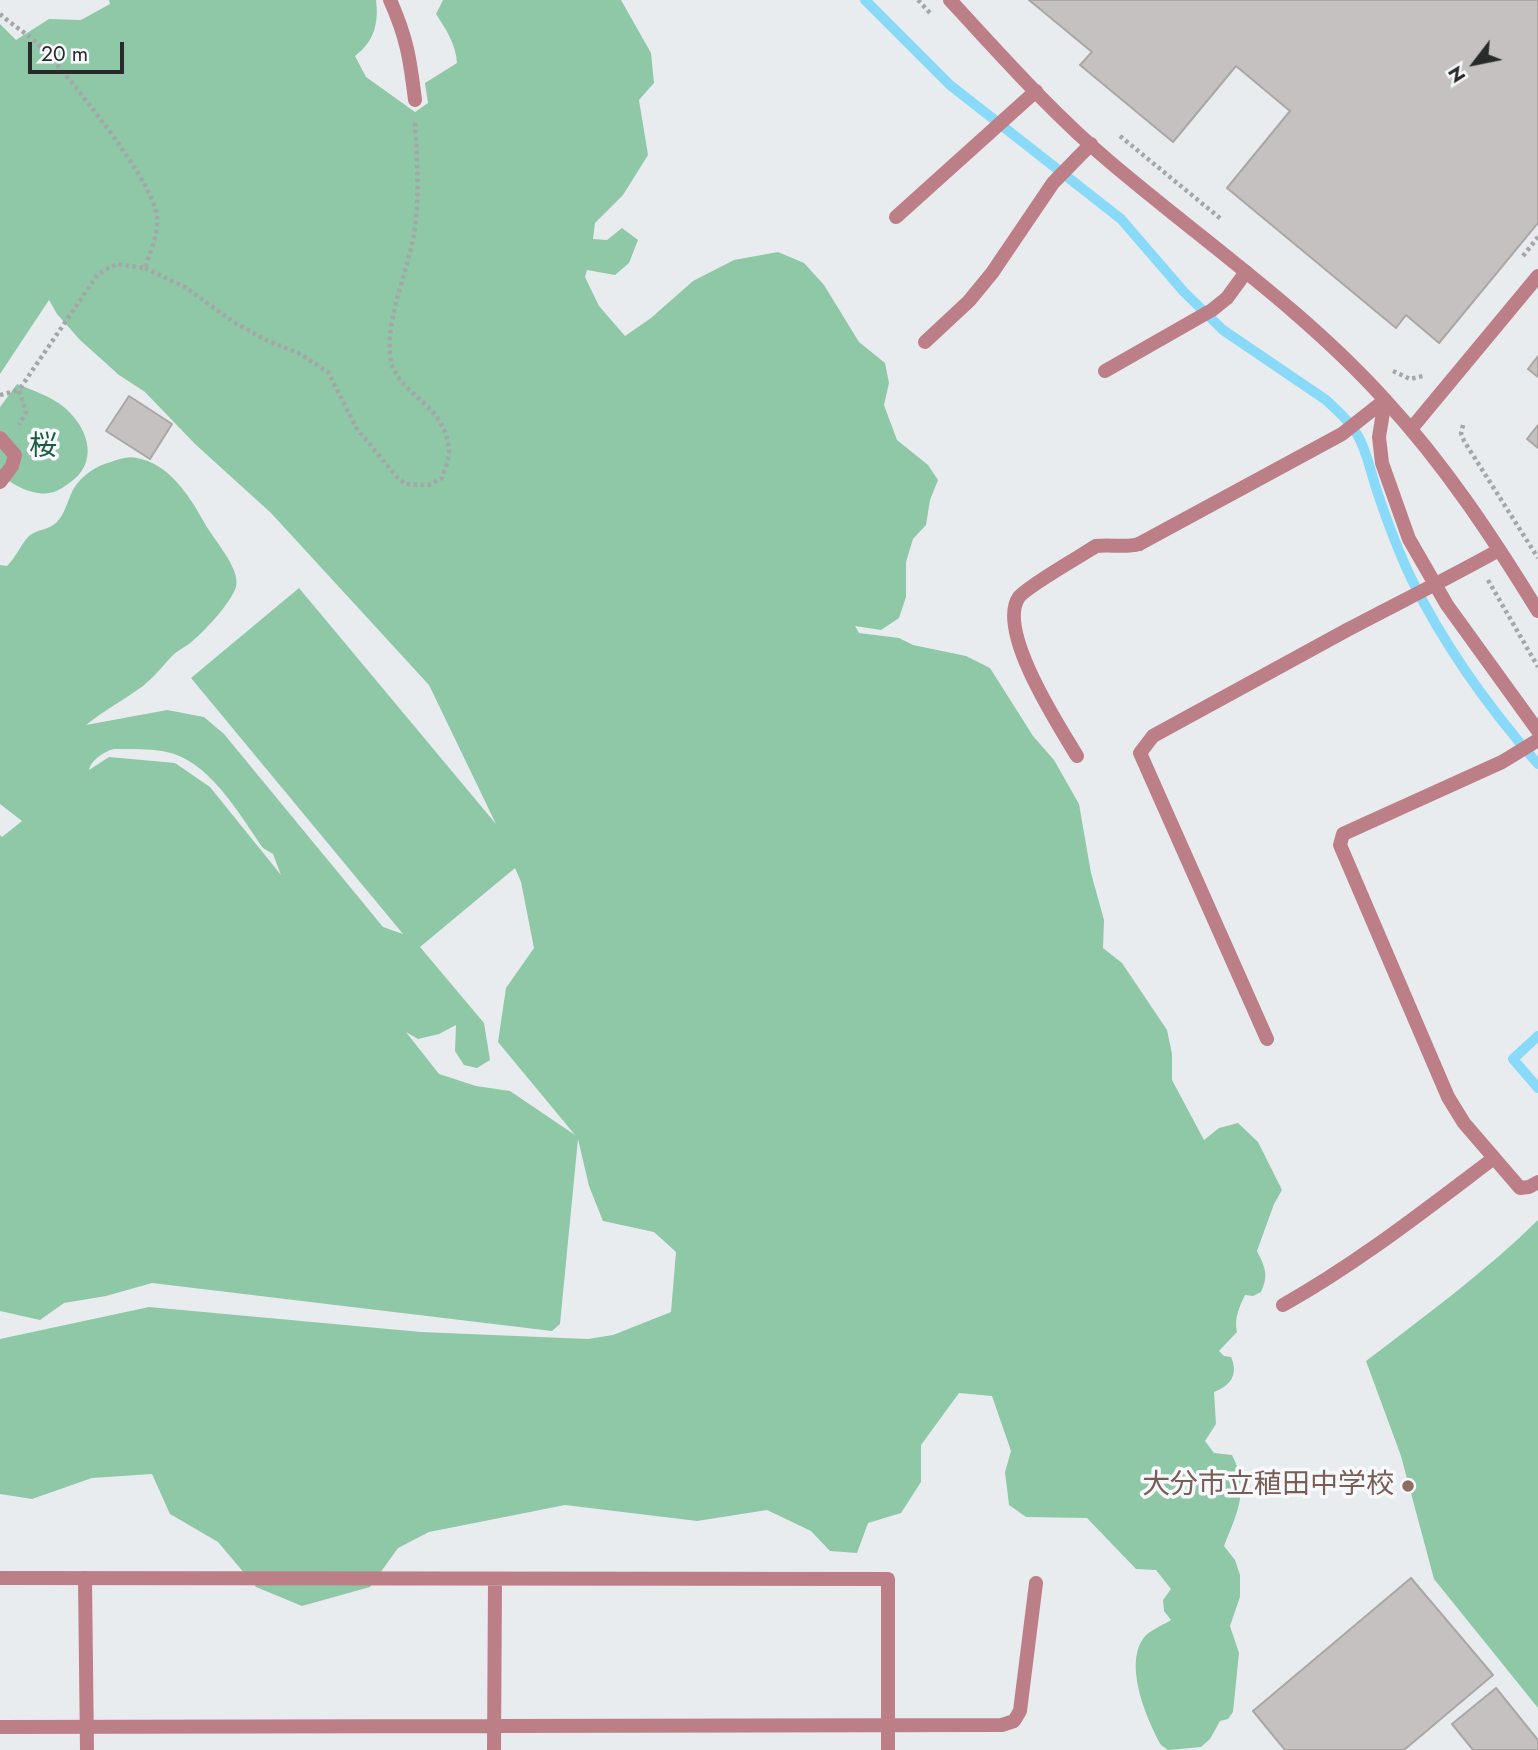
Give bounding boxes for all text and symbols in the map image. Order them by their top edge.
scale bar [32,28,128,72]
north arrow [1440,28,1510,98]
text: 20 m [41,39,88,69]
text: N [1441,61,1472,88]
park label: 桜 [29,431,57,465]
place label: 大分市立稙田中学校 [1142,1469,1394,1503]
marker: 大分市立稙田中学校 [1400,1478,1416,1494]

